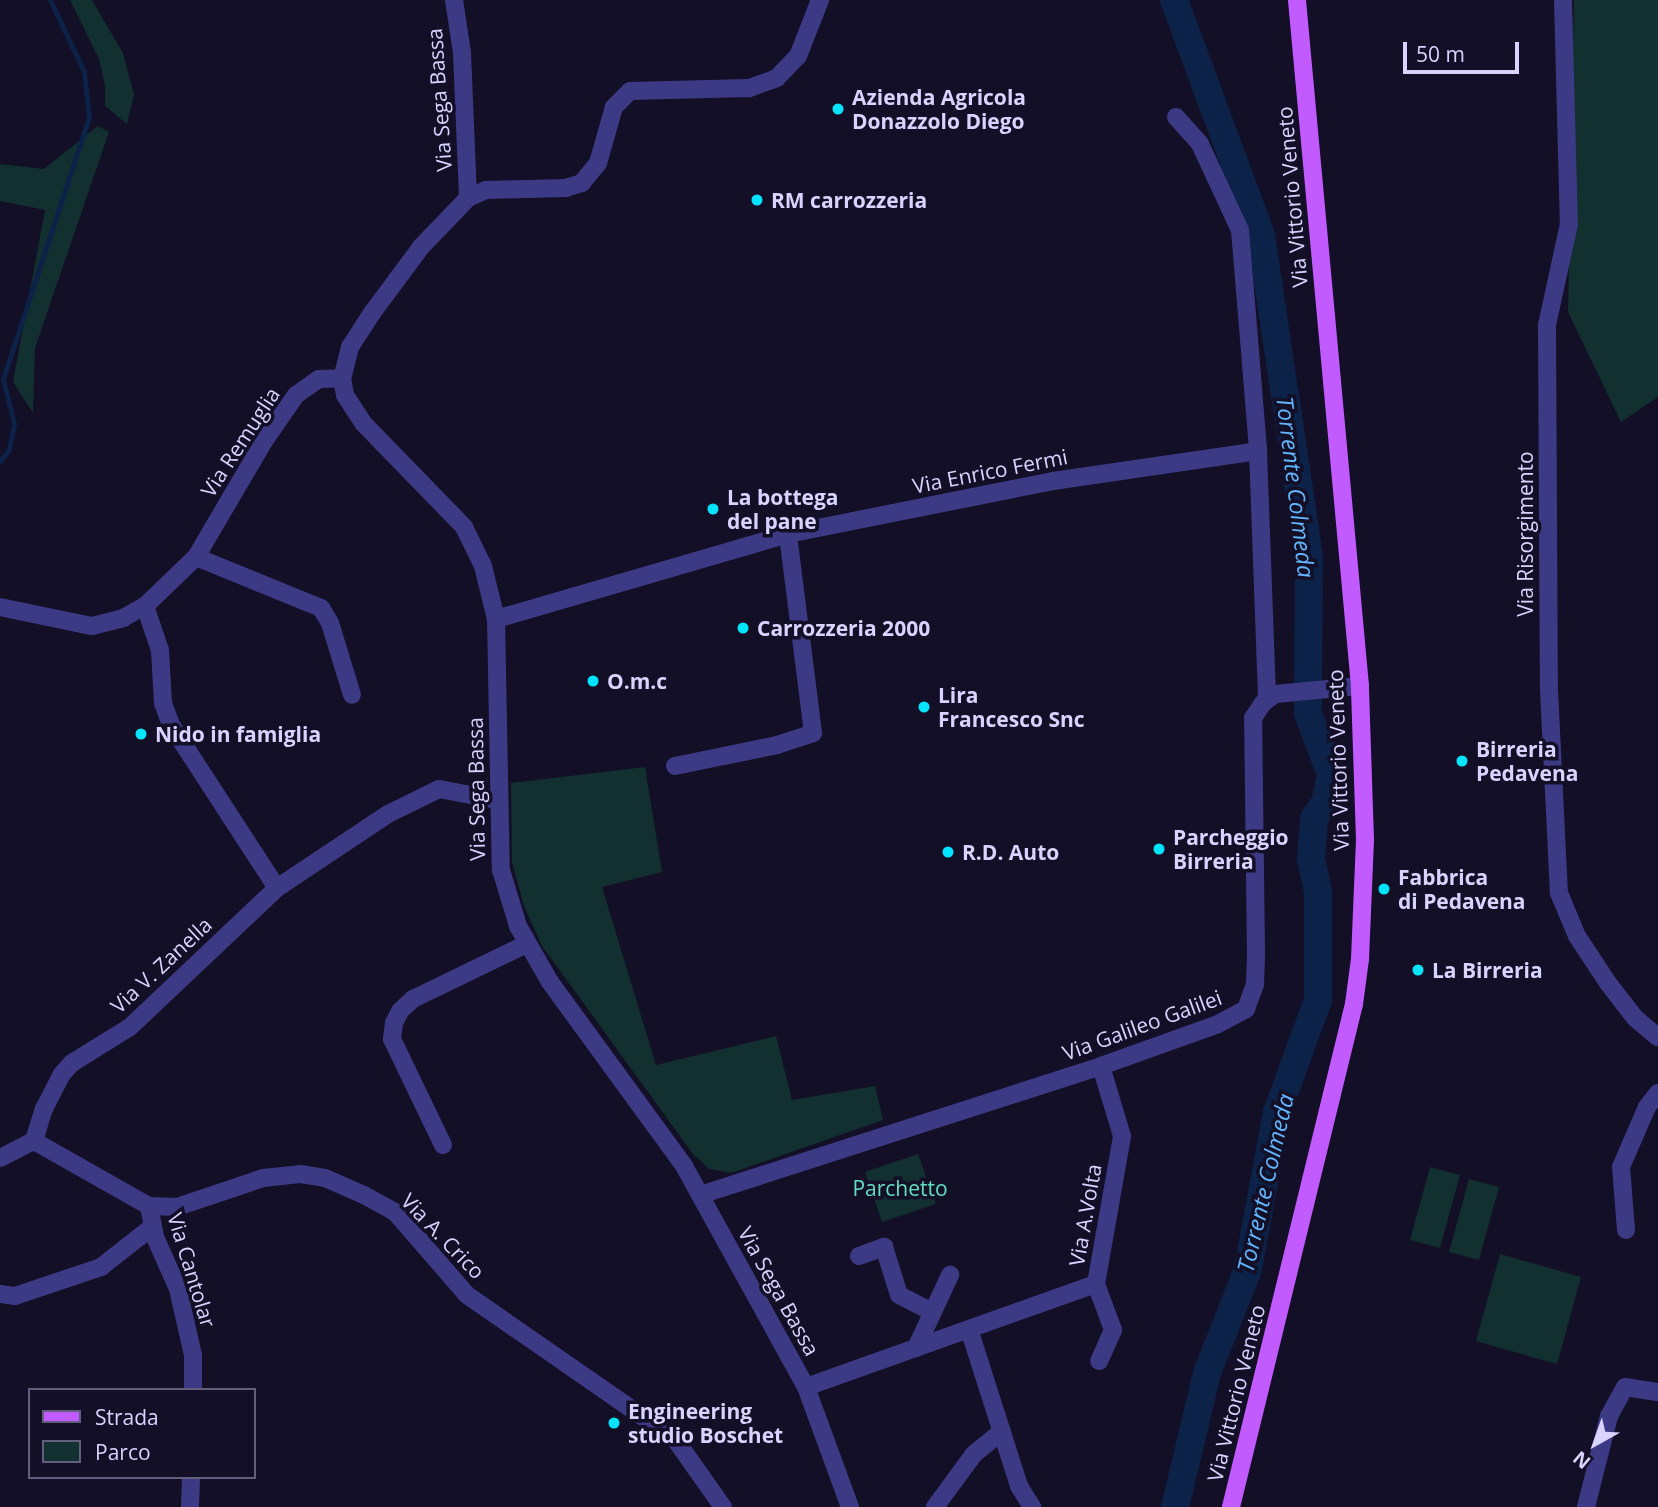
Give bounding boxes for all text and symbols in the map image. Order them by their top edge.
street label: Via Sega Bassa [421,27,457,173]
scale bar [1406,28,1522,72]
text: 50 m [1416,40,1465,68]
place label: Azienda Agricola Donazzolo Diego [852,84,1026,134]
marker: Azienda Agricola Donazzolo Diego [830,101,846,117]
street label: Via Vittorio Veneto [1272,106,1312,288]
place label: RM carrozzeria [771,187,927,213]
marker: RM carrozzeria [749,192,765,208]
street label: Via Remuglia [195,382,285,502]
water label: Torrente Colmeda [1271,395,1321,579]
street label: Via Enrico Fermi [910,444,1070,498]
street label: Via Risorgimento [1512,451,1538,617]
place label: La bottega del pane [727,484,838,534]
marker: La bottega del pane [705,501,721,517]
place label: Carrozzeria 2000 [757,615,930,641]
marker: Carrozzeria 2000 [735,620,751,636]
place label: O.m.c [607,668,667,694]
street label: Via Vittorio Veneto [1322,669,1354,851]
marker: O.m.c [585,673,601,689]
place label: Lira Francesco Snc [938,682,1085,732]
marker: Lira Francesco Snc [916,699,932,715]
street label: Via Sega Bassa [462,717,490,861]
place label: Nido in famiglia [155,721,321,747]
marker: Nido in famiglia [133,726,149,742]
place label: Birreria Pedavena [1476,736,1578,786]
marker: Birreria Pedavena [1454,753,1470,769]
place label: Parcheggio Birreria [1173,824,1289,874]
place label: R.D. Auto [962,839,1059,865]
marker: Parcheggio Birreria [1151,841,1167,857]
marker: R.D. Auto [940,844,956,860]
place label: Fabbrica di Pedavena [1398,864,1526,914]
marker: Fabbrica di Pedavena [1376,881,1392,897]
street label: Via V. Zanella [105,912,217,1018]
place label: La Birreria [1432,957,1543,983]
marker: La Birreria [1410,962,1426,978]
street label: Via Galileo Galilei [1059,984,1225,1066]
water label: Torrente Colmeda [1231,1091,1299,1275]
street label: Via A.Volta [1064,1162,1106,1268]
park label: Parchetto [852,1175,948,1201]
street label: Via A. Crico [396,1188,490,1284]
street label: Via Cantolar [163,1210,221,1330]
street label: Via Sega Bassa [733,1222,825,1360]
street label: Via Vittorio Veneto [1202,1302,1270,1484]
legend [28,1388,256,1479]
place label: Engineering studio Boschet [628,1398,783,1448]
text: Strada [95,1403,159,1431]
north arrow [1560,1409,1630,1479]
marker: Engineering studio Boschet [606,1415,622,1431]
text: Parco [95,1438,151,1466]
text: N [1567,1445,1596,1475]

